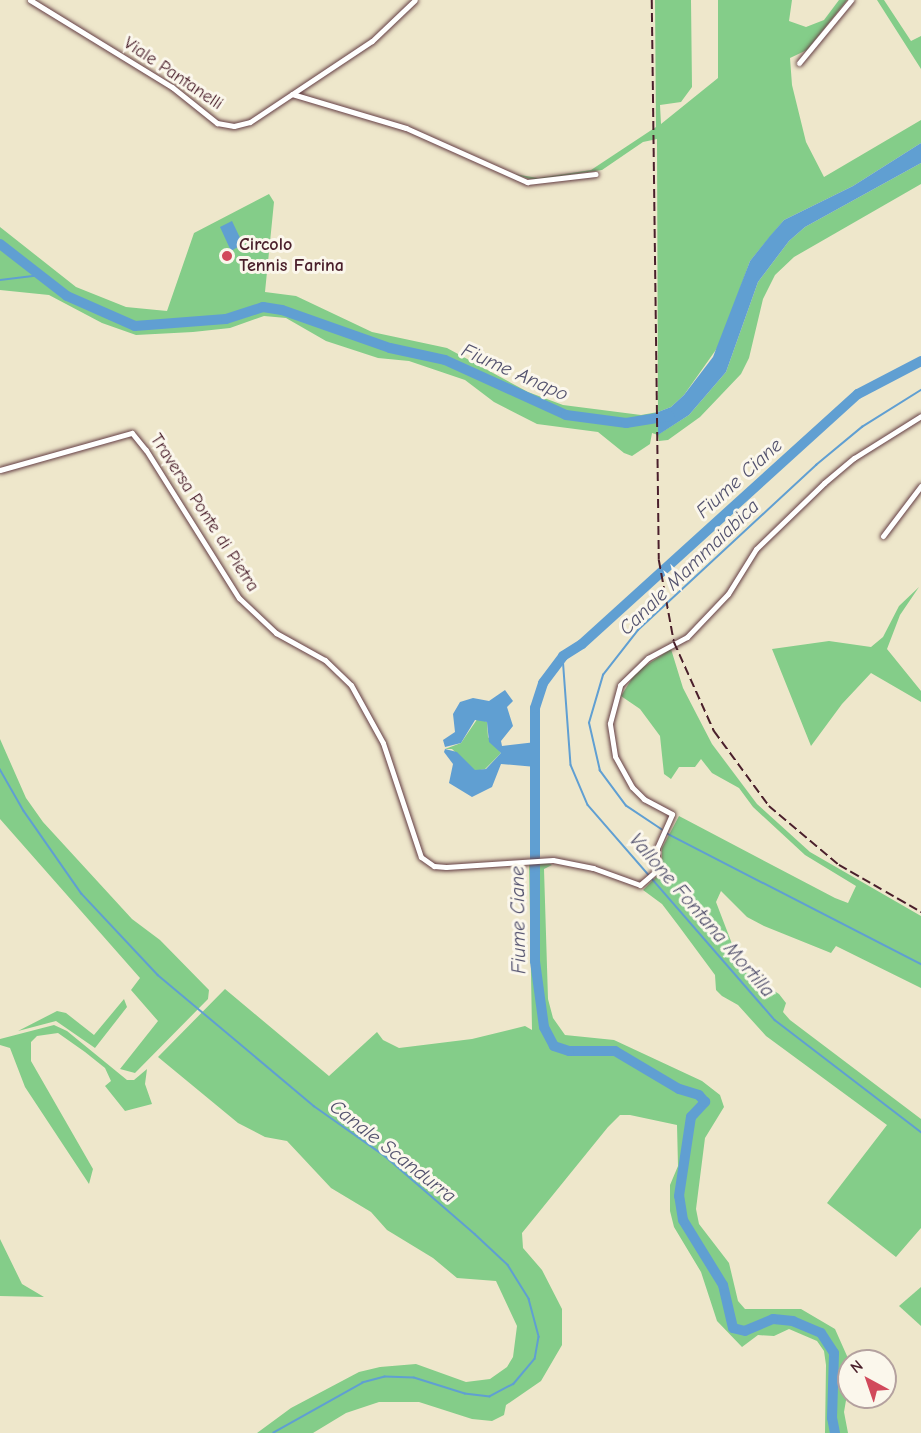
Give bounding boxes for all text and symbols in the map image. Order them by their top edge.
street label: Viale Pantanelli [119,33,227,115]
place label: Circolo Tennis Farina [239,235,344,278]
marker: Circolo Tennis Farina [220,249,234,263]
water label: Fiume Anapo [458,338,572,406]
street label: Traversa Ponte di Pietra [145,430,263,596]
water label: Fiume Ciane [691,433,787,523]
water label: Canale Mammaiabica [614,494,764,640]
water label: Vallone Fontana Mortilla [624,828,780,1002]
water label: Fiume Ciane [505,866,531,974]
water label: Canale Scandurra [325,1094,461,1208]
north arrow [837,1349,897,1409]
text: N [847,1356,866,1377]

